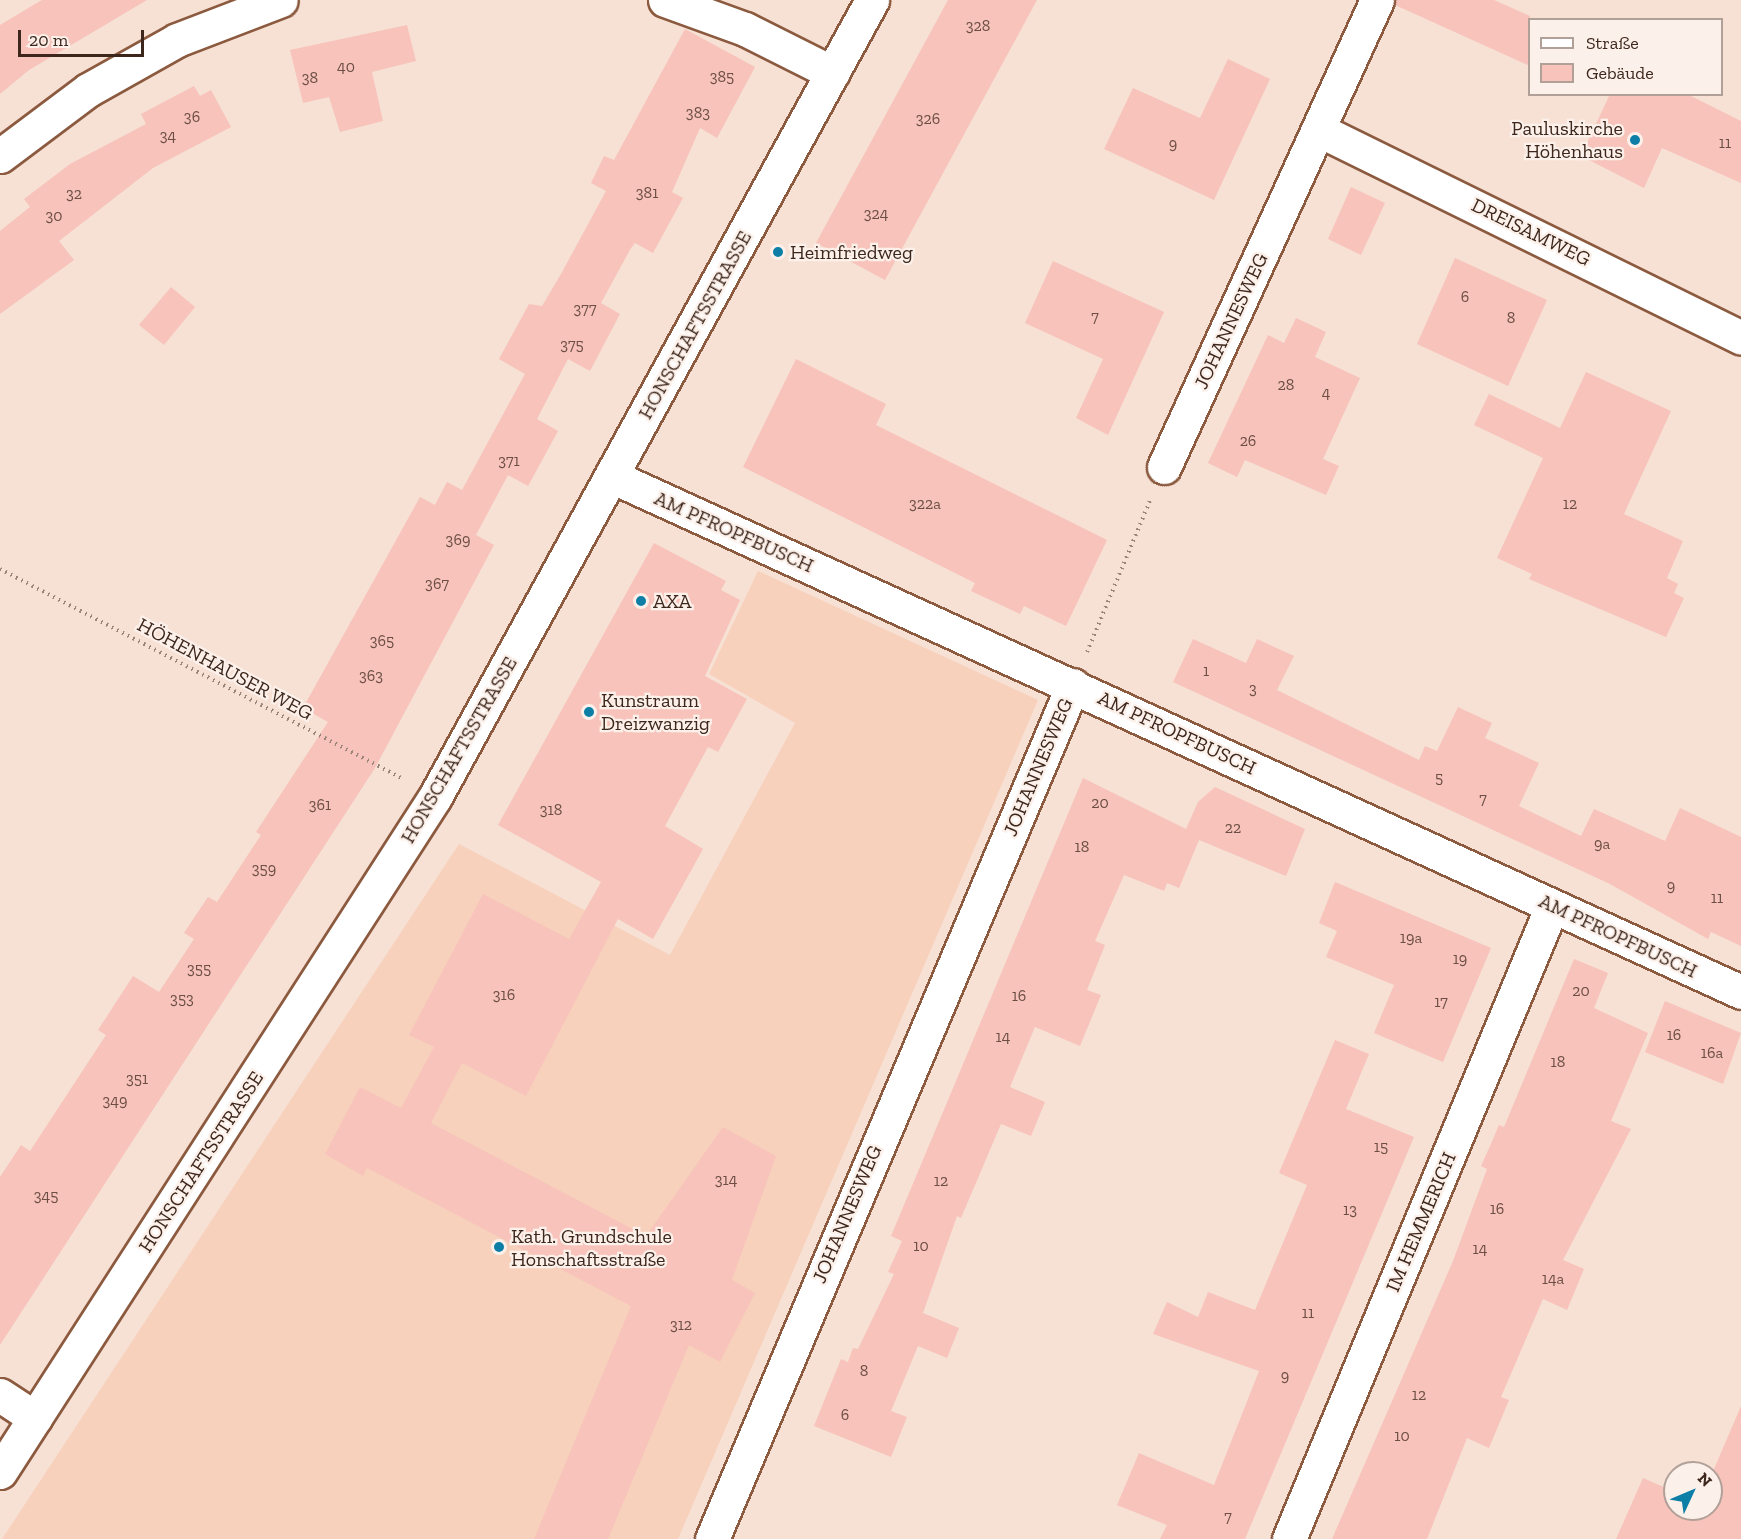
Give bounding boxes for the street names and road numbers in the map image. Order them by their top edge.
street label: DREISAMWEG [1468,193,1594,271]
street label: HONSCHAFTSSTRASSE [633,227,757,423]
street label: JOHANNESWEG [1189,249,1273,393]
street label: AM PFROPFBUSCH [651,486,817,578]
street label: HÖHENHAUSER WEG [133,612,317,726]
street label: HONSCHAFTSSTRASSE [396,653,522,847]
street label: AM PFROPFBUSCH [1094,686,1260,780]
street label: JOHANNESWEG [998,694,1078,840]
street label: AM PFROPFBUSCH [1535,889,1701,983]
street label: HONSCHAFTSSTRASSE [133,1067,269,1257]
street label: JOHANNESWEG [807,1141,887,1287]
street label: IM HEMMERICH [1381,1149,1461,1295]

